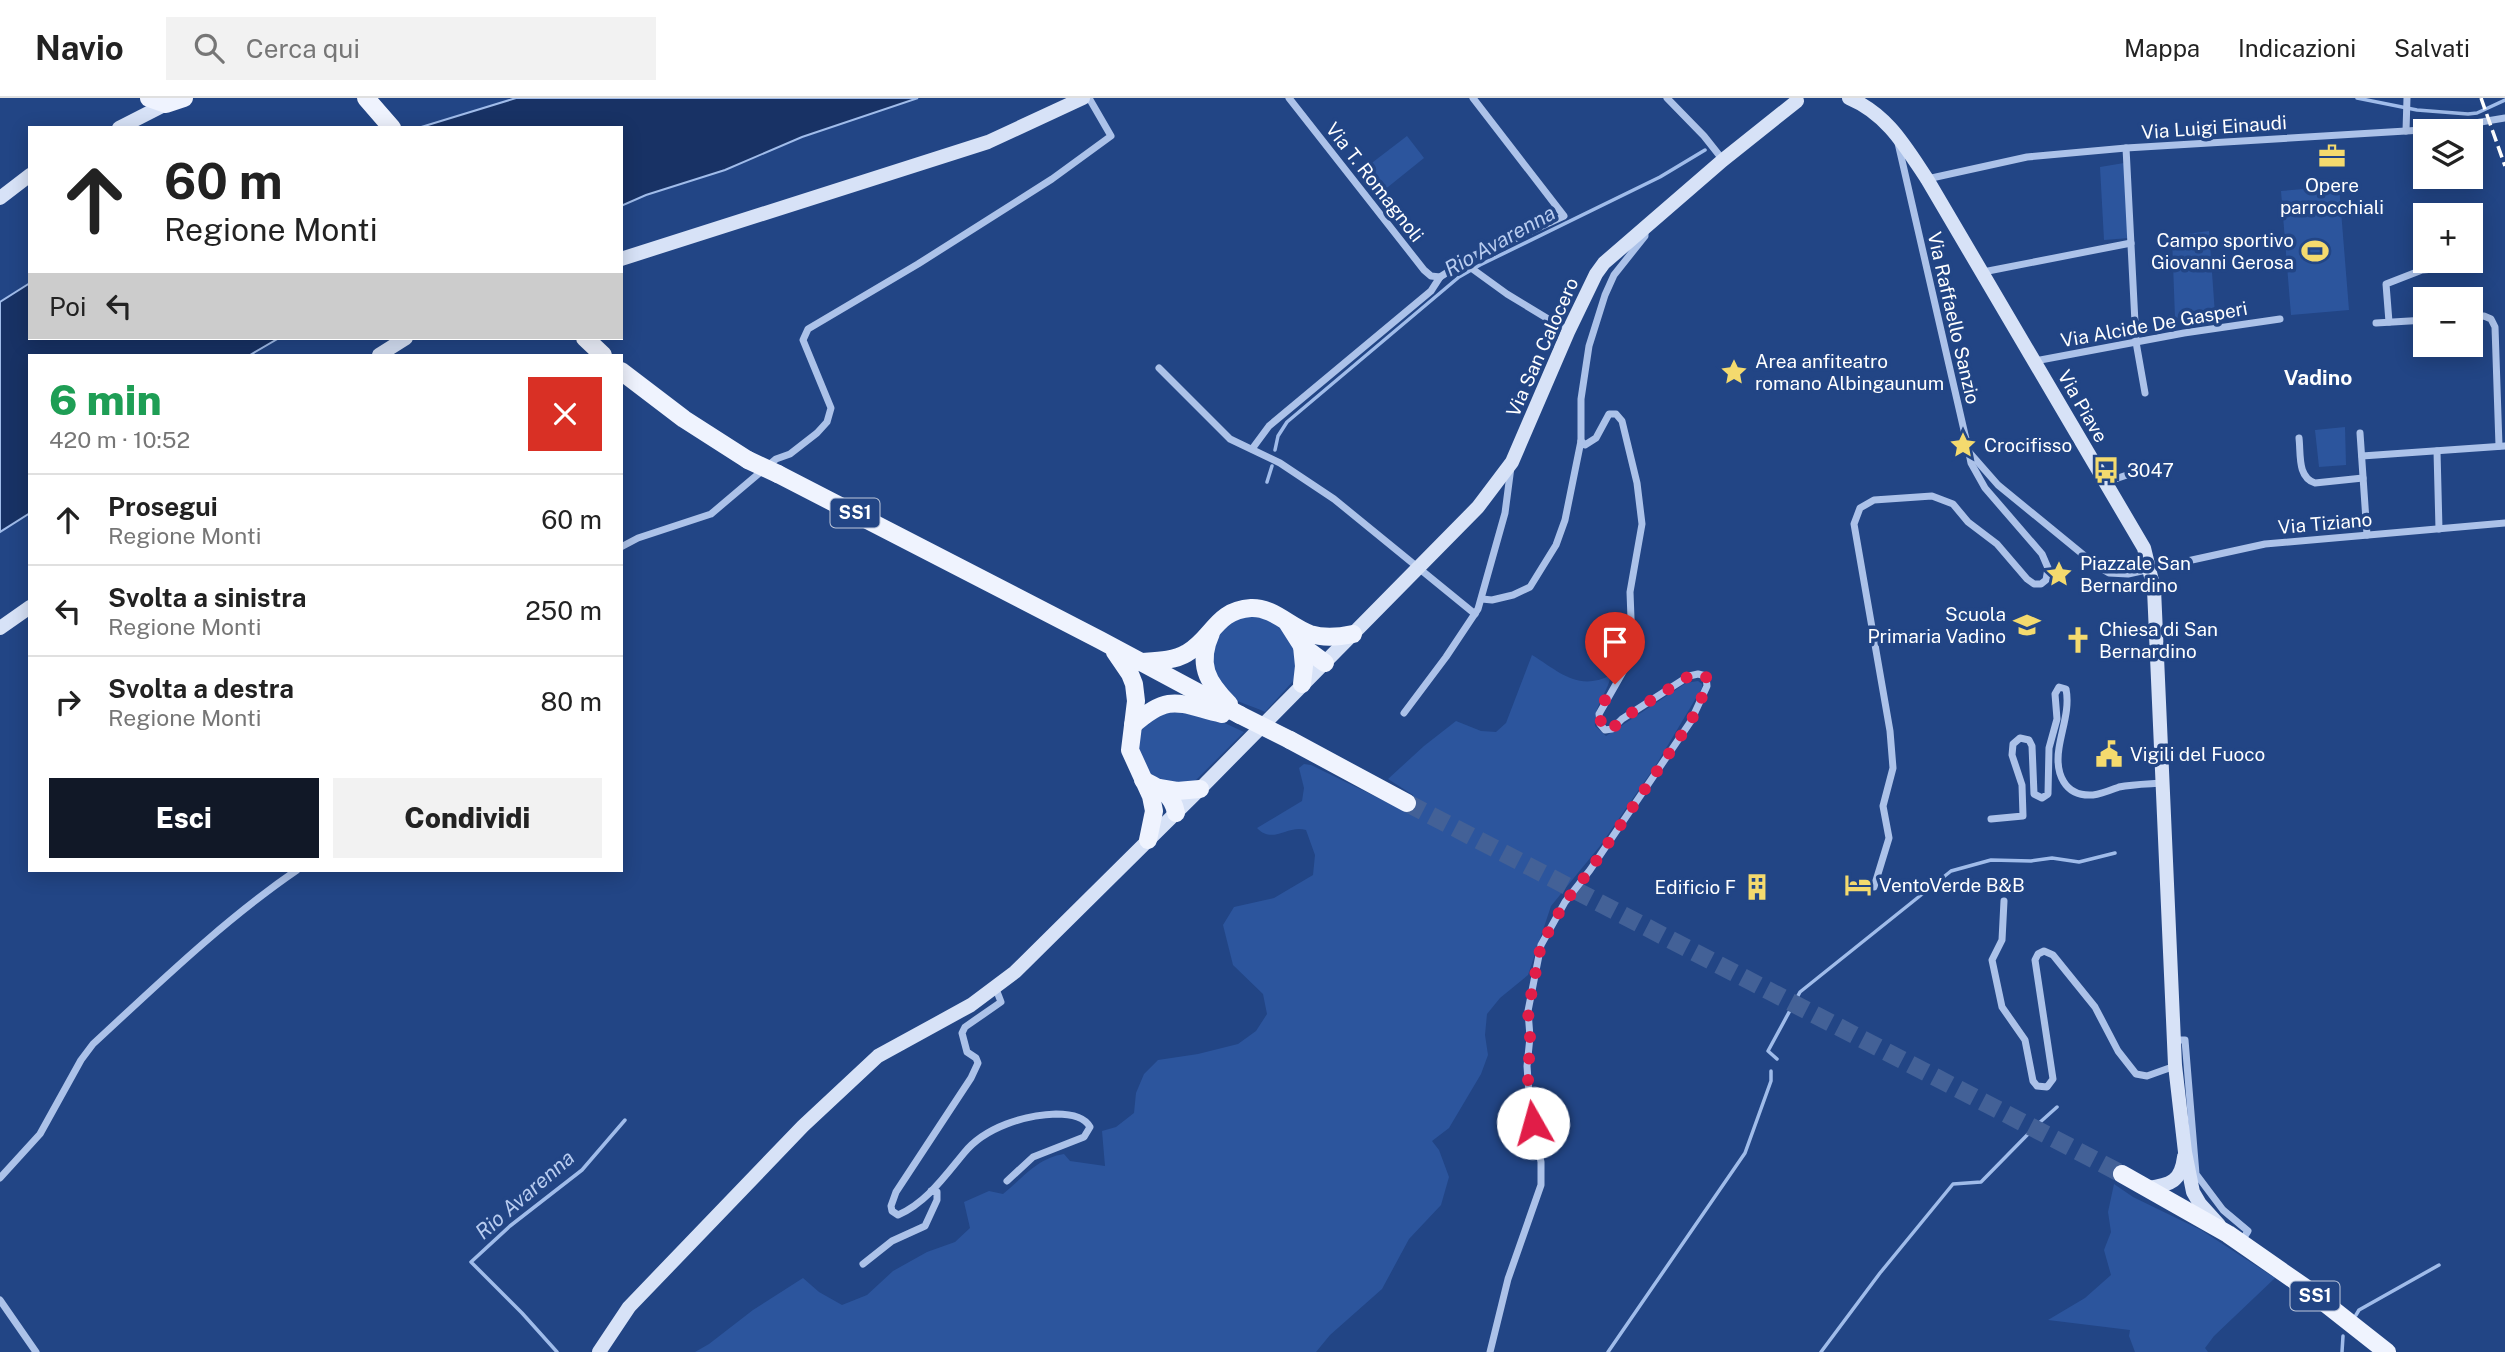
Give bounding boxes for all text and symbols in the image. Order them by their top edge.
search box [166,17,656,80]
text: Navio [35,29,124,67]
icon: search [190,29,228,67]
text: Cerca qui [246,33,360,64]
text: Mappa [2124,34,2200,62]
text: Indicazioni [2238,34,2356,62]
text: Salvati [2394,34,2470,62]
street label: Via Luigi Einaudi [2141,111,2287,143]
street label: Via T. Romagnoli [1322,118,1428,246]
map controls [2413,119,2483,357]
button: layers [2413,119,2483,189]
office icon: Opere parrocchiali [2317,141,2347,171]
text: 60 m [164,152,283,210]
icon: ahead [49,154,140,245]
place label: Opere parrocchiali [2280,174,2384,218]
water label: Rio Avarenna [1440,200,1560,281]
button: + [2413,203,2483,273]
text: Regione Monti [164,211,378,248]
place label: Campo sportivo Giovanni Gerosa [2151,229,2294,273]
street label: Via Raffaello Sanzio [1923,230,1985,406]
sports icon: Campo sportivo Giovanni Gerosa [2300,236,2330,266]
street label: Via San Calocero [1501,274,1583,420]
icon: left [100,287,138,325]
button: − [2413,287,2483,357]
text: Poi [49,291,86,322]
street label: Via Alcide De Gasperi [2059,297,2249,351]
place label: Area anfiteatro romano Albingaunum [1755,350,1944,394]
place icon: Area anfiteatro romano Albingaunum [1719,357,1749,387]
district label: Vadino [2284,365,2352,390]
street label: Via Piave [2054,366,2112,446]
text: 6 min [49,375,162,424]
button: close [528,377,602,451]
text: 420 m · 10:52 [49,426,190,453]
place icon: Crocifisso [1948,430,1978,460]
place label: Crocifisso [1984,434,2072,456]
bus stop icon: 3047 [2091,455,2121,485]
place label: 3047 [2127,459,2174,481]
text: Prosegui [108,491,218,522]
road number: SS1 [830,498,880,528]
icon: ahead [49,501,87,539]
text: 60 m [541,504,602,535]
street label: Via Tiziano [2277,508,2373,538]
text: Regione Monti [108,522,262,549]
place label: Piazzale San Bernardino [2080,552,2191,596]
place icon: Piazzale San Bernardino [2044,559,2074,589]
text: Svolta a sinistra [108,582,306,613]
icon: left [49,592,87,630]
text: 250 m [525,595,602,626]
place label: Scuola Primaria Vadino [1867,603,2006,647]
school or university icon: Scuola Primaria Vadino [2012,610,2042,640]
pin [1585,612,1645,684]
text: Regione Monti [108,613,262,640]
place label: Chiesa di San Bernardino [2099,618,2218,662]
icon: arrive [1596,623,1634,661]
church icon: Chiesa di San Bernardino [2063,625,2093,655]
text: Svolta a destra [108,673,294,704]
icon: right [49,683,87,721]
text: 80 m [541,686,602,717]
text: Regione Monti [108,704,262,731]
public building icon: Vigili del Fuoco [2094,739,2124,769]
place label: Vigili del Fuoco [2130,743,2265,765]
button: Esci [49,778,319,858]
button: Condividi [333,778,602,858]
hotel icon: VentoVerde B&B [1843,870,1873,900]
building icon: Edificio F [1742,872,1772,902]
place label: VentoVerde B&B [1879,874,2025,896]
place label: Edificio F [1655,876,1736,898]
position arrow [1496,1086,1570,1160]
water label: Rio Avarenna [470,1145,579,1244]
road number: SS1 [2290,1282,2340,1310]

